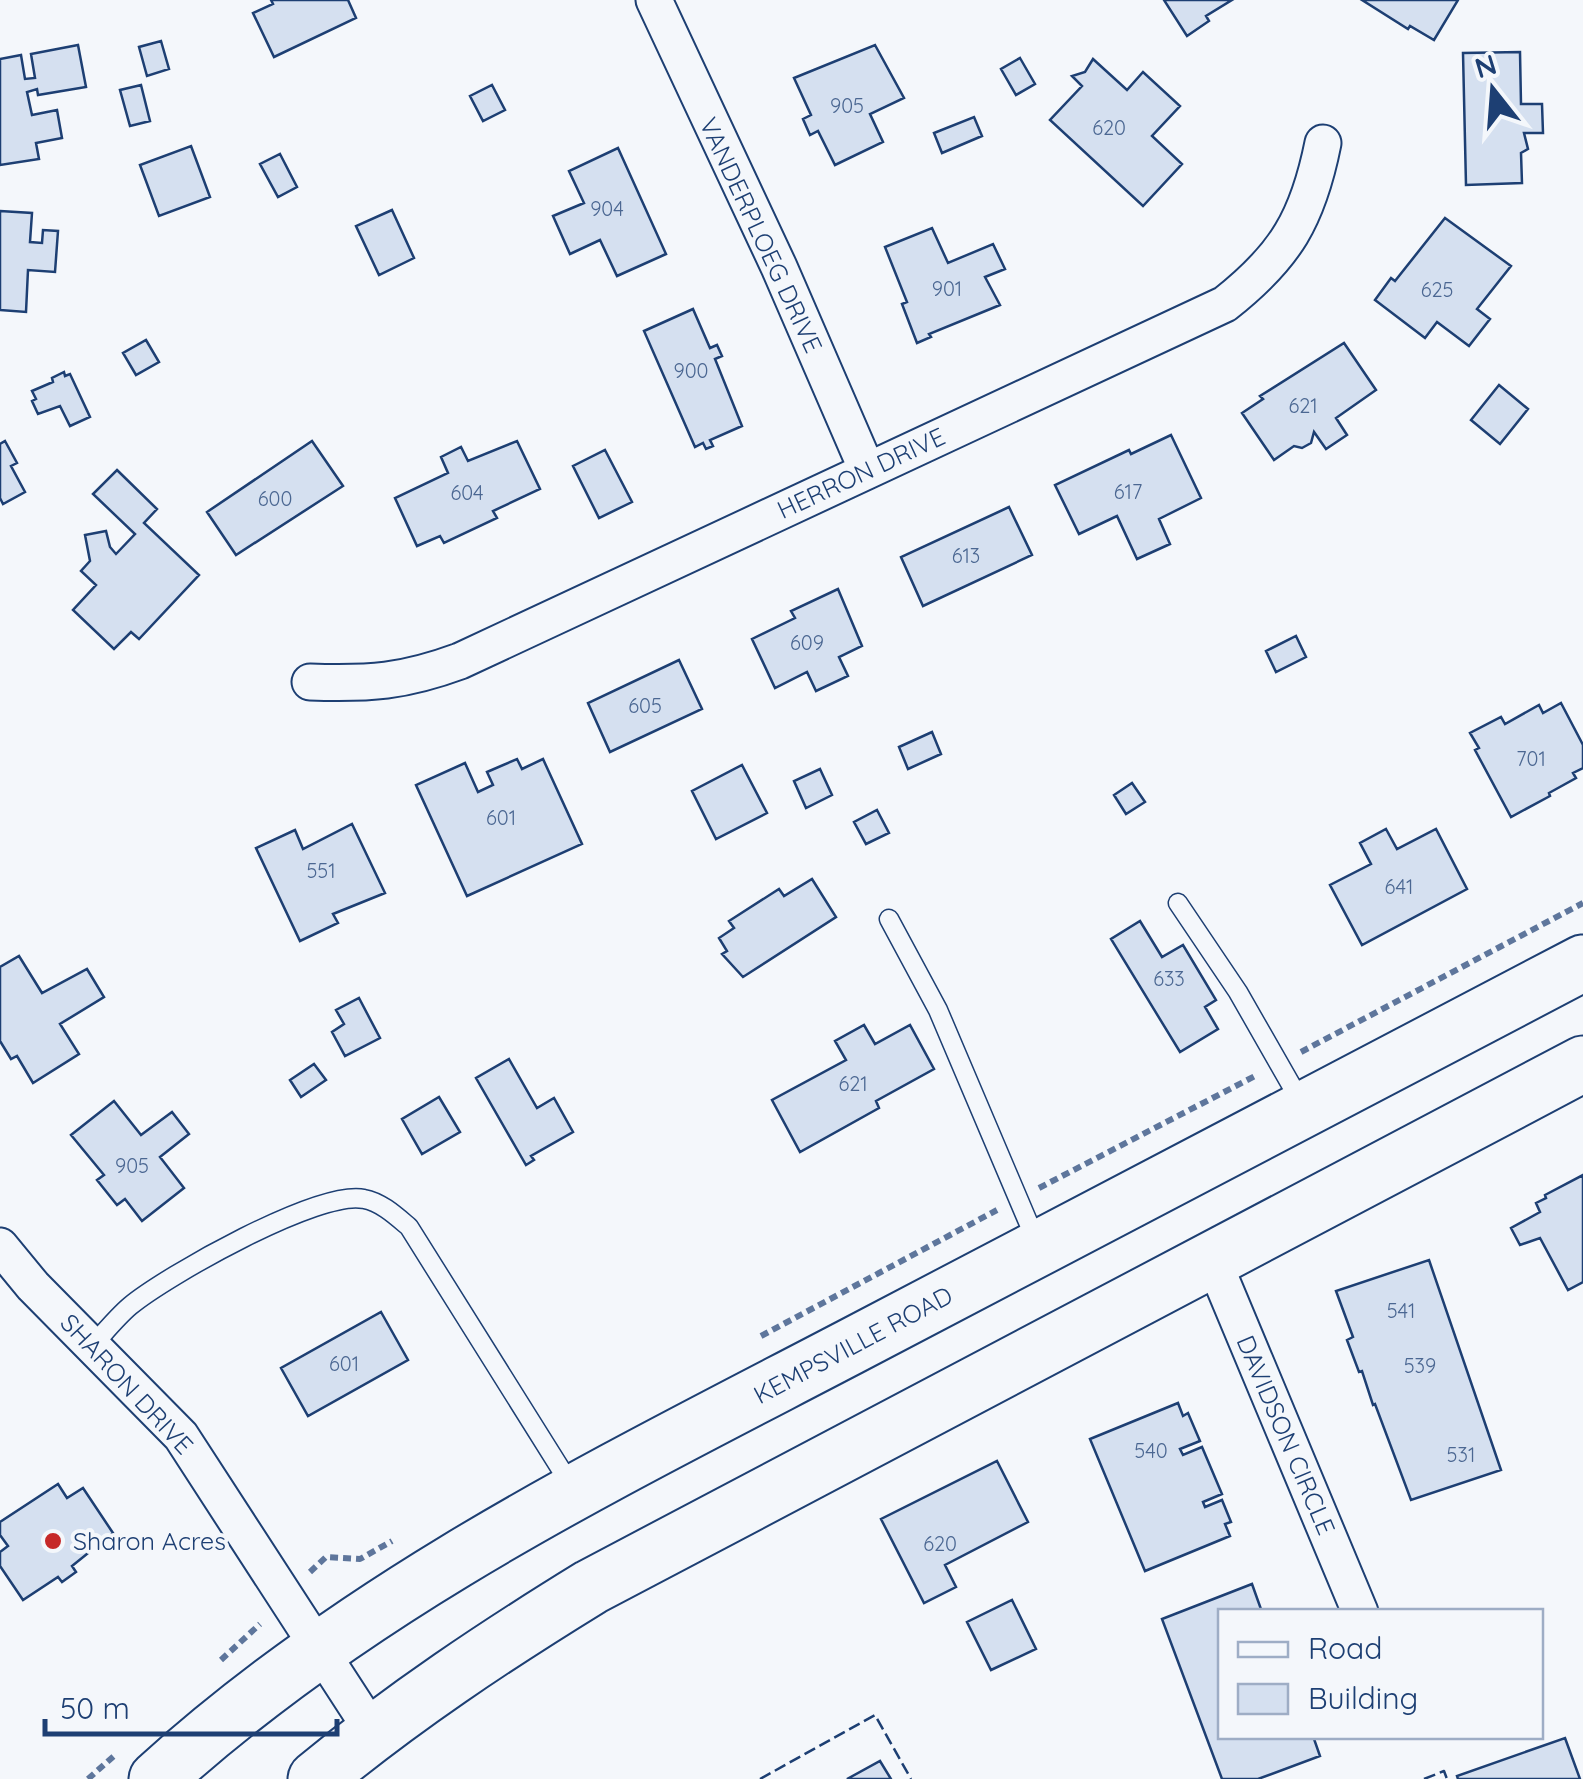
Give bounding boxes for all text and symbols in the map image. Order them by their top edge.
north arrow [1443,40,1543,140]
text: N [1471,46,1501,85]
house number: 905 [830,93,864,118]
street label: VANDERPLOEG DRIVE [693,112,830,358]
house number: 620 [1092,115,1126,140]
house number: 904 [590,196,624,221]
house number: 901 [932,276,962,301]
house number: 625 [1421,277,1453,302]
house number: 900 [674,358,708,383]
house number: 621 [1288,393,1318,418]
street label: HERRON DRIVE [772,420,950,525]
house number: 617 [1114,479,1142,504]
house number: 604 [450,480,484,505]
house number: 600 [258,486,292,511]
house number: 613 [952,543,980,568]
house number: 609 [790,630,824,655]
house number: 605 [628,693,662,718]
house number: 701 [1516,746,1546,771]
house number: 601 [486,805,516,830]
house number: 551 [306,858,336,883]
house number: 641 [1385,874,1413,899]
house number: 633 [1153,966,1185,991]
house number: 621 [838,1071,868,1096]
house number: 905 [115,1153,149,1178]
street label: KEMPSVILLE ROAD [748,1279,958,1410]
house number: 541 [1387,1298,1415,1323]
street label: SHARON DRIVE [54,1307,200,1460]
street label: DAVIDSON CIRCLE [1230,1330,1342,1539]
house number: 601 [329,1351,359,1376]
house number: 539 [1404,1353,1436,1378]
house number: 540 [1134,1438,1168,1463]
house number: 531 [1447,1442,1475,1467]
place label: Sharon Acres [73,1525,226,1556]
marker: Sharon Acres [42,1530,64,1552]
house number: 620 [923,1531,957,1556]
legend [1218,1609,1543,1739]
text: Road [1308,1629,1382,1667]
scale bar [45,1674,338,1736]
text: Building [1308,1679,1418,1717]
text: 50 m [60,1689,130,1727]

